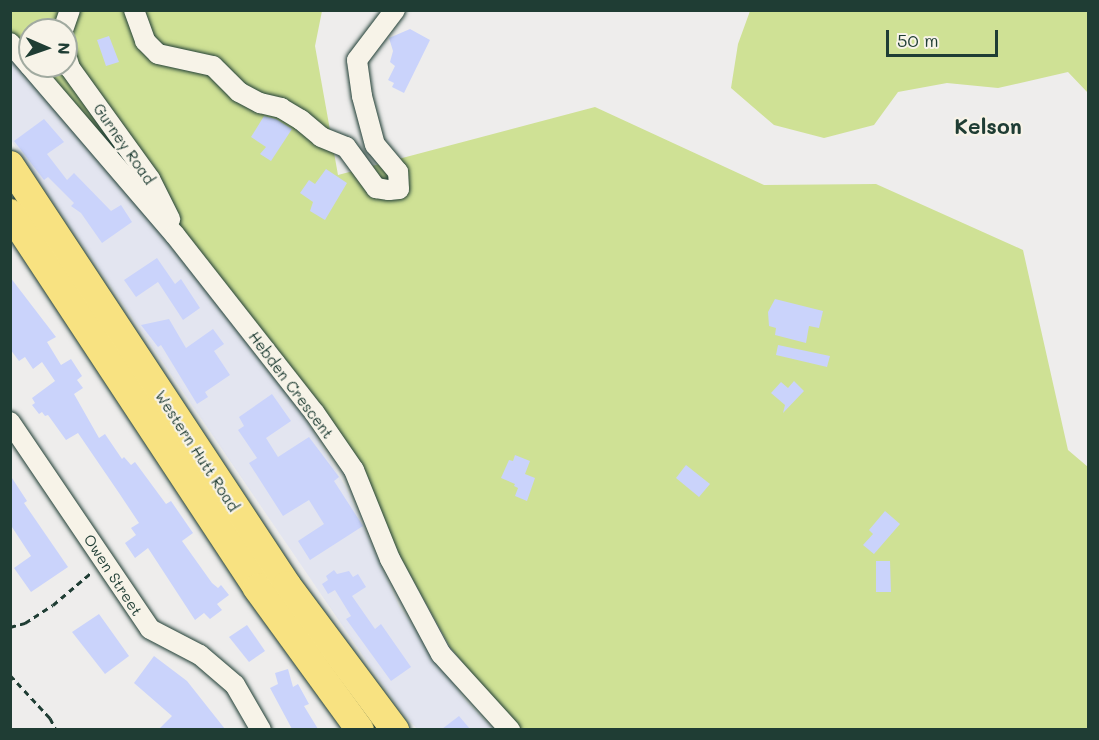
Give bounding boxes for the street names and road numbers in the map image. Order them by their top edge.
street label: Gurney Road [90,100,158,188]
street label: Hebden Crescent [245,328,337,442]
street label: Western Hutt Road [151,387,243,515]
street label: Owen Street [80,531,146,619]

